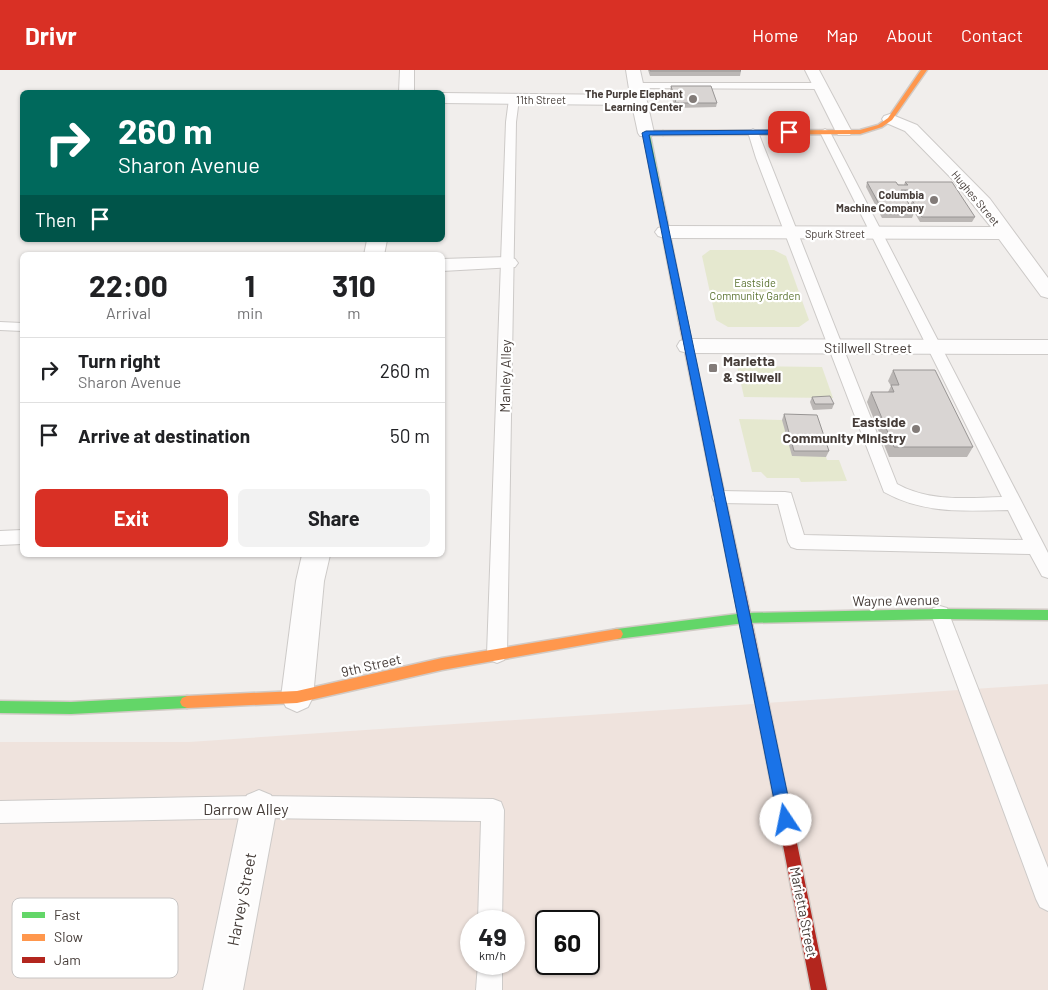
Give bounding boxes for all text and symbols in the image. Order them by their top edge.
text: Drivr [25,21,77,50]
text: Home [752,24,798,46]
text: Map [826,24,858,46]
text: About [886,24,933,46]
text: Contact [961,24,1023,46]
place label: The Purple Elephant Learning Center [585,87,684,113]
street label: 11th Street [516,93,566,106]
marker: The Purple Elephant Learning Center [687,93,699,105]
text: 260 m [118,109,213,151]
icon: right [35,110,100,175]
pin [768,111,810,153]
icon: arrive [775,118,803,146]
text: Sharon Avenue [118,151,260,177]
street label: Hughes Street [949,168,1003,228]
place label: Columbia Machine Company [836,188,924,214]
marker: Columbia Machine Company [928,194,940,206]
icon: arrive [86,205,114,233]
text: Then [35,208,76,231]
street label: Spurk Street [805,227,865,240]
text: 22:00 [89,267,168,303]
text: 1 [245,267,255,303]
text: 310 [332,267,376,303]
park label: Eastside Community Garden [710,276,800,302]
text: Arrival [106,303,151,322]
text: min [237,303,263,322]
text: m [347,303,361,322]
street label: Manley Alley [496,339,514,413]
street label: Stillwell Street [824,339,912,356]
text: Turn right [78,349,160,372]
place label: Marietta & Stilwell [723,352,781,385]
icon: right [35,356,63,384]
text: 260 m [380,359,430,382]
marker: Marietta & Stilwell [707,362,719,374]
text: Sharon Avenue [78,372,181,391]
place label: Eastside Community Ministry [783,413,906,446]
icon: arrive [35,421,63,449]
marker: Eastside Community Ministry [910,423,922,435]
text: Arrive at destination [78,424,250,447]
text: 50 m [390,424,430,447]
button: Exit [35,489,228,547]
button: Share [238,489,430,547]
street label: Wayne Avenue [852,591,940,609]
street label: 9th Street [339,650,403,680]
position arrow [759,793,811,845]
street label: Darrow Alley [203,799,289,818]
street label: Harvey Street [223,851,259,947]
street label: Marietta Street [787,865,821,959]
legend [12,898,178,978]
text: Fast [54,906,80,923]
speed limit sign: 60 [535,910,600,975]
text: 49 [478,921,507,951]
text: Slow [54,928,83,945]
text: km/h [479,948,506,962]
text: Jam [54,951,81,968]

